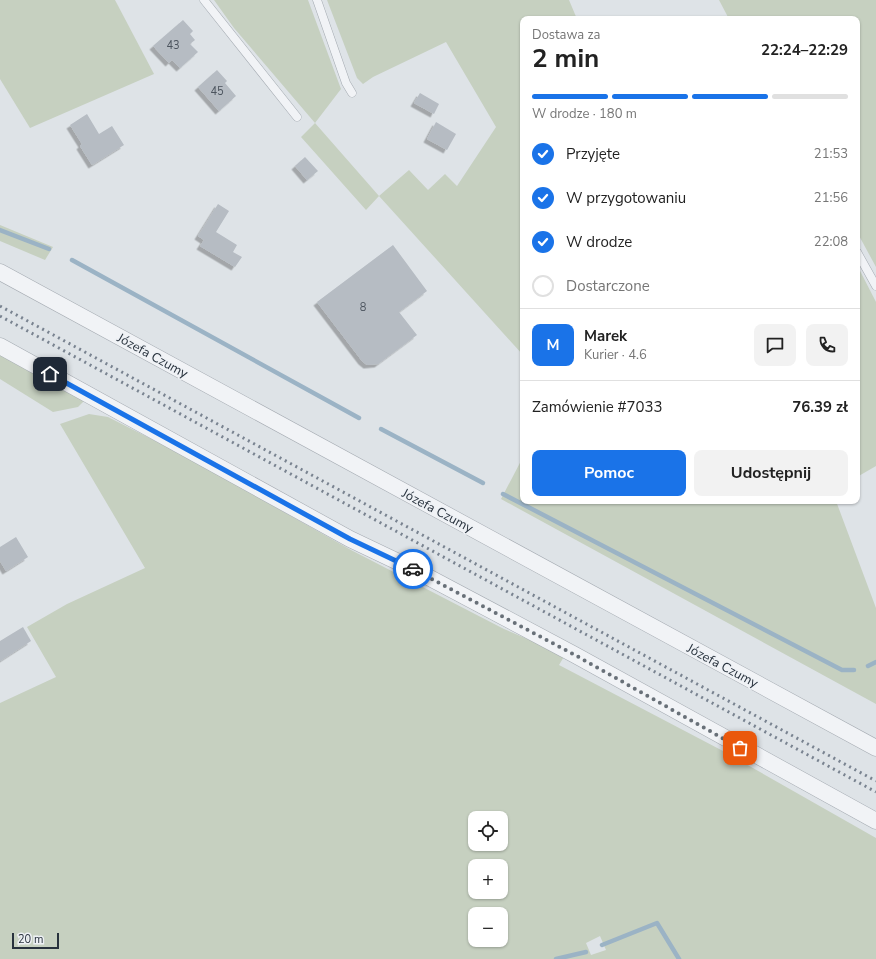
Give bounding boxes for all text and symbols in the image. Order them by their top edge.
text: Dostawa za [532,26,600,44]
house number: 43 [166,38,180,53]
text: 22:24–22:29 [761,40,848,60]
text: 2 min [532,41,599,76]
house number: 45 [210,84,224,99]
text: W drodze · 180 m [532,105,637,123]
icon: check [532,143,554,165]
text: Przyjęte [566,144,620,164]
text: 21:53 [814,145,848,163]
icon: check [532,187,554,209]
text: W przygotowaniu [566,188,686,208]
text: 21:56 [814,189,848,207]
icon: check [532,231,554,253]
text: W drodze [566,232,632,252]
text: 22:08 [814,233,848,251]
text: Dostarczone [566,276,650,296]
house number: 8 [360,300,367,315]
button: chat [754,324,796,366]
button: phone [806,324,848,366]
text: Marek [584,326,627,346]
street label: Józefa Czumy [113,329,191,383]
text: M [546,335,560,355]
text: Kurier · 4.6 [584,346,647,364]
pin [33,357,67,391]
icon: home [39,363,61,385]
text: Zamówienie #7033 [532,397,663,417]
text: 76.39 zł [792,397,848,417]
button: Pomoc [532,450,686,496]
button: Udostępnij [694,450,848,496]
street label: Józefa Czumy [398,484,477,537]
courier [393,549,433,589]
icon: car [402,558,424,580]
street label: Józefa Czumy [683,639,762,692]
pin [723,731,757,765]
icon: bag [729,737,751,759]
map controls [468,811,508,947]
button: locate [468,811,508,851]
button: + [468,859,508,899]
button: − [468,907,508,947]
scale bar [12,931,59,950]
text: 20 m [18,932,43,947]

